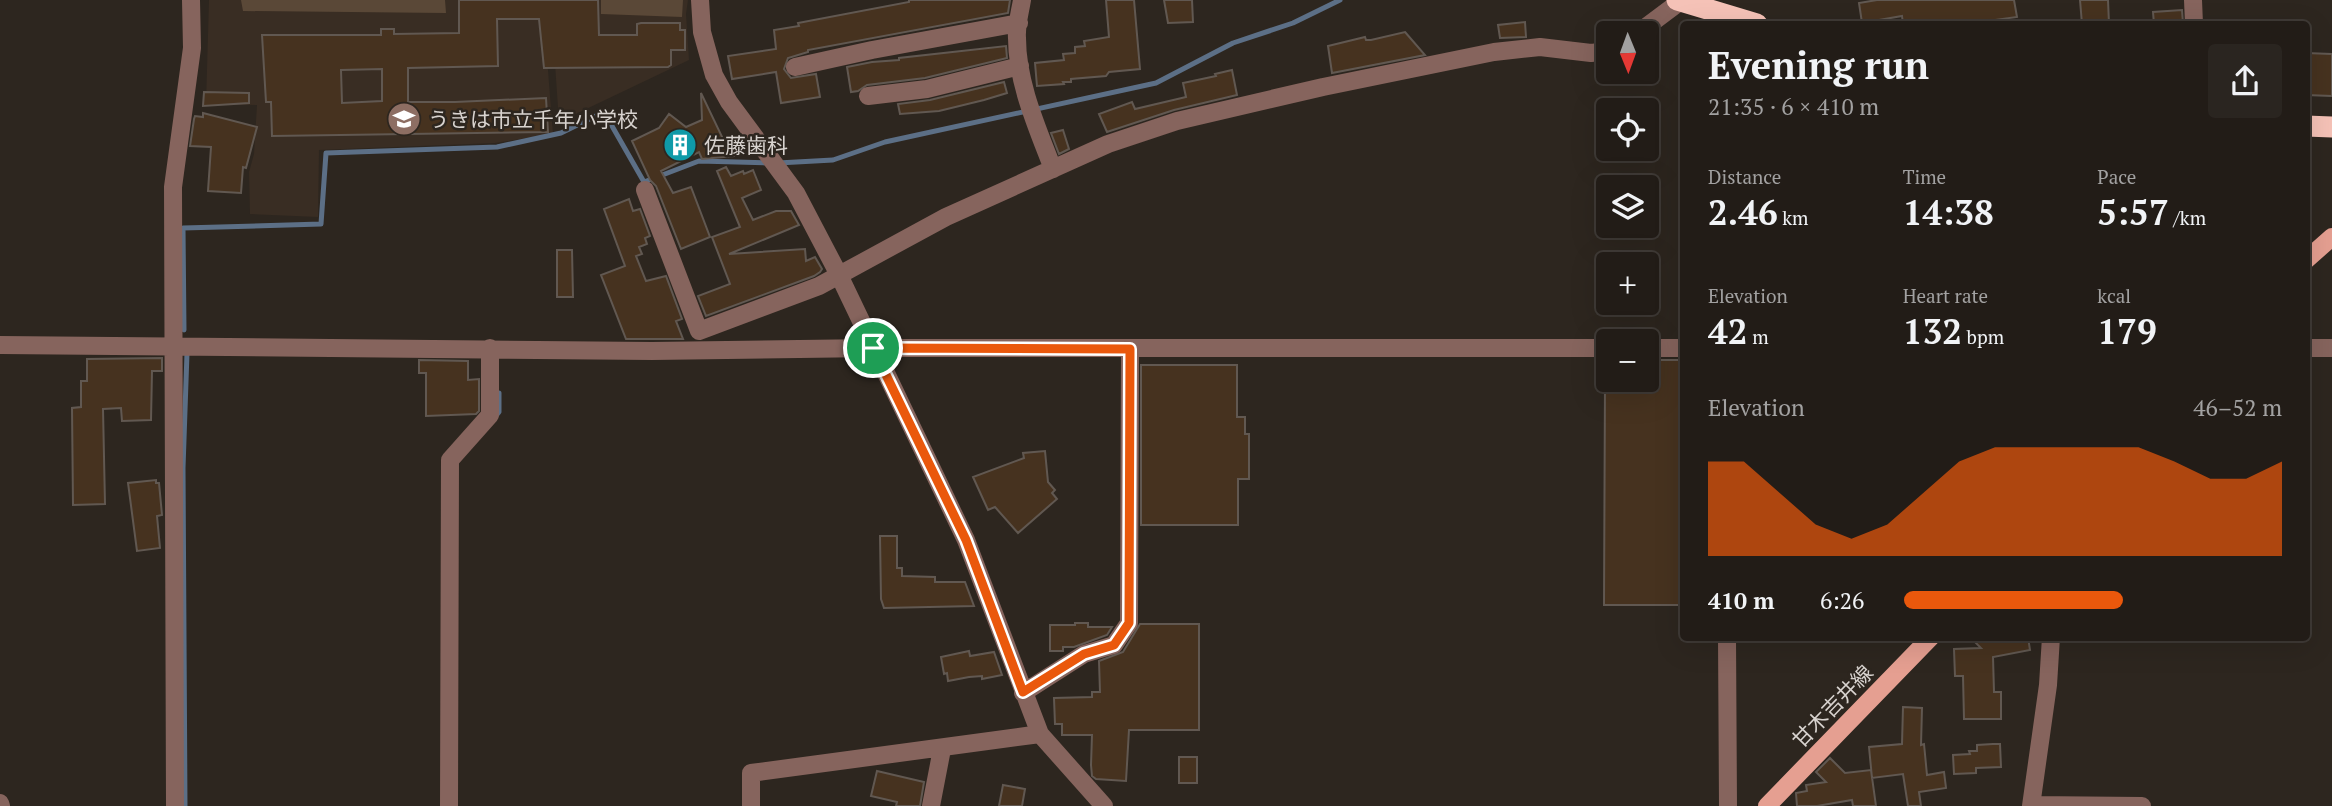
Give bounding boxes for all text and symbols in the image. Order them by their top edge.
north arrow [1596,21,1659,84]
map controls [1596,21,1659,392]
text: Evening run [1708,40,1929,90]
button: share [2208,44,2282,118]
text: 21:35 · 6 × 410 m [1708,91,1879,122]
button: locate [1596,98,1659,161]
school or university icon: うきは市立千年小学校 [385,100,423,138]
place label: うきは市立千年小学校 [428,105,638,133]
building icon: 佐藤歯科 [661,126,699,164]
place label: 佐藤歯科 [704,131,788,159]
text: Distance [1708,164,1781,189]
text: Time [1903,164,1946,189]
text: Pace [2097,164,2136,189]
button: layers [1596,175,1659,238]
text: 2.46 [1708,189,1778,235]
text: 14:38 [1903,189,1994,235]
text: 5:57 [2097,189,2169,235]
text: km [1778,205,1809,230]
text: /km [2169,205,2206,230]
button: + [1596,252,1659,315]
text: Elevation [1708,283,1788,308]
text: Heart rate [1903,283,1988,308]
text: kcal [2097,283,2131,308]
text: 42 [1708,308,1748,354]
text: 132 [1903,308,1962,354]
text: 179 [2097,308,2157,354]
pin [843,318,903,378]
text: m [1748,324,1769,349]
text: bpm [1962,324,2004,349]
icon: arrive [854,329,892,367]
button: − [1596,329,1659,392]
text: Elevation [1708,392,1805,423]
text: 46–52 m [2193,392,2282,423]
text: 410 m [1708,585,1774,616]
text: 6:26 [1820,585,1864,616]
street label: 甘木吉井線 [1785,659,1879,753]

